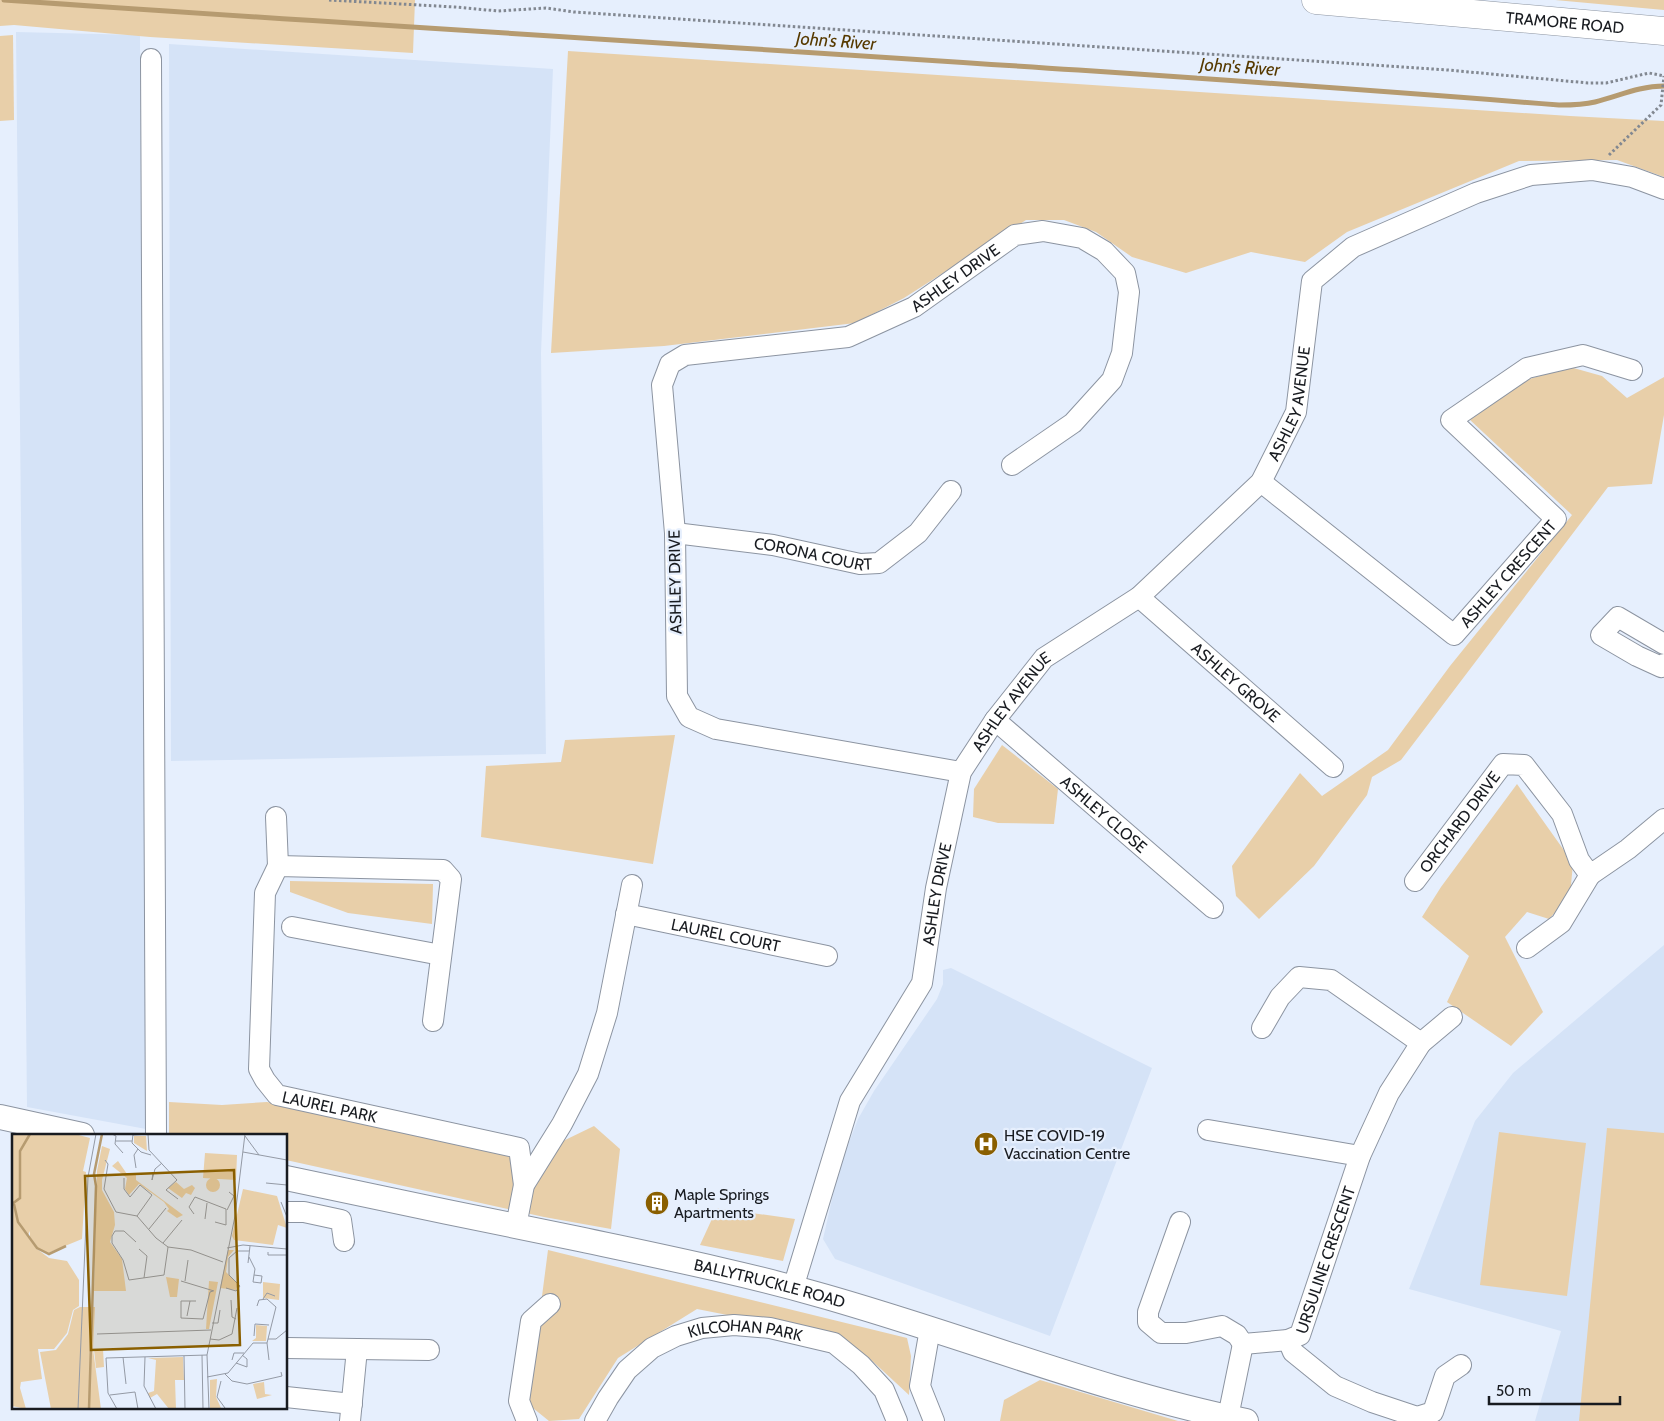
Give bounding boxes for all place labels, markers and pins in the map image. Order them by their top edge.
place label: HSE COVID-19 Vaccination Centre [1004,1126,1130,1163]
hospital icon: HSE COVID-19 Vaccination Centre [973,1131,999,1157]
place label: Maple Springs Apartments [674,1185,769,1222]
building icon: Maple Springs Apartments [644,1190,670,1216]

